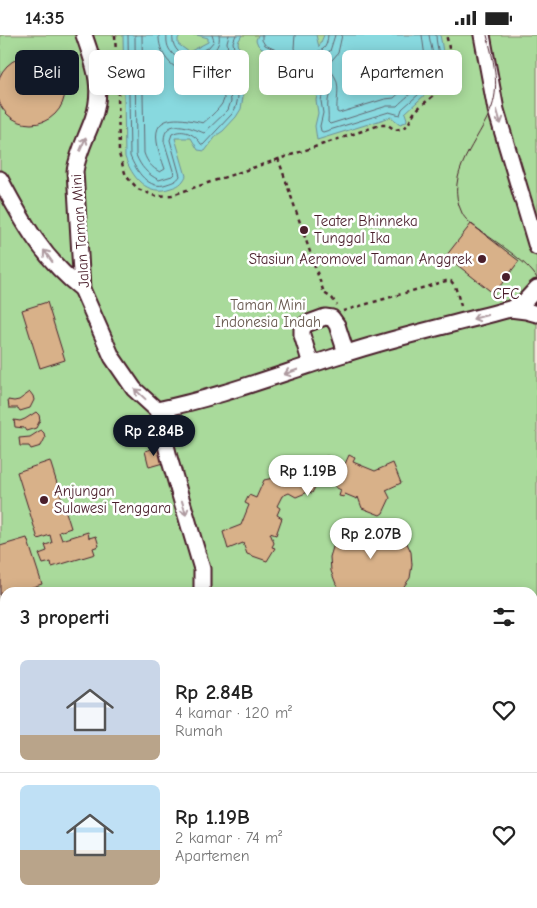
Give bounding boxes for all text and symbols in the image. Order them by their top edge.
text: 14:35 [25,7,65,29]
chip: Beli [15,50,79,95]
chip: Sewa [89,50,164,95]
chip: Filter [174,50,249,95]
chip: Baru [259,50,332,95]
chip: Apartemen [342,50,462,95]
one-way arrow [494,109,504,125]
one-way arrow [78,137,88,152]
street label: Jalan Taman Mini [67,173,93,289]
place label: Teater Bhinneka Tunggal Ika [314,212,418,247]
marker: Teater Bhinneka Tunggal Ika [298,224,310,236]
one-way arrow [42,249,53,263]
place label: Stasiun Aeromovel Taman Anggrek [249,250,473,268]
marker: Stasiun Aeromovel Taman Anggrek [476,253,488,265]
marker: CFC [500,271,512,283]
place label: CFC [493,285,519,303]
park label: Taman Mini Indonesia Indah [215,296,321,331]
one-way arrow [473,313,489,322]
one-way arrow [283,367,299,377]
one-way arrow [134,388,146,400]
pin: Rp 2.84B [102,415,206,457]
text: Rp 2.84B [124,422,184,440]
pin: Rp 1.19B [256,455,360,497]
text: Rp 1.19B [280,462,336,480]
place label: Anjungan Sulawesi Tenggara [54,482,171,517]
marker: Anjungan Sulawesi Tenggara [38,494,50,506]
one-way arrow [179,499,189,515]
pin: Rp 2.07B [319,517,423,560]
text: Rp 2.07B [341,525,401,543]
icon: filters [490,603,518,631]
text: 3 properti [20,605,110,629]
icon: home [60,680,120,740]
text: Rp 2.84B [175,680,253,704]
icon: heart [490,696,518,724]
text: 4 kamar · 120 m² [175,704,292,722]
text: Rumah [175,722,223,740]
icon: home [60,805,120,865]
text: Rp 1.19B [175,805,250,829]
icon: heart [490,821,518,849]
text: 2 kamar · 74 m² [175,829,282,847]
text: Apartemen [175,847,250,865]

